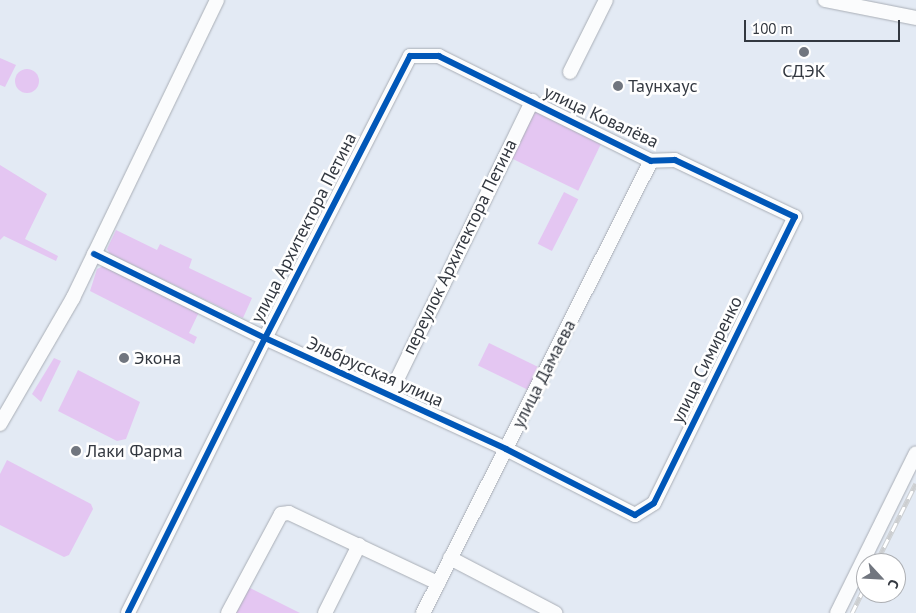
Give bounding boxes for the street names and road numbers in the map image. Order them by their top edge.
street label: улица Ковалёва [540,81,662,153]
street label: улица Архитектора Петина [247,129,361,327]
street label: переулок Архитектора Петина [398,135,522,359]
street label: улица Симиренко [667,293,747,427]
street label: улица Дамаева [507,316,581,432]
street label: Эльбрусская улица [303,332,447,412]

